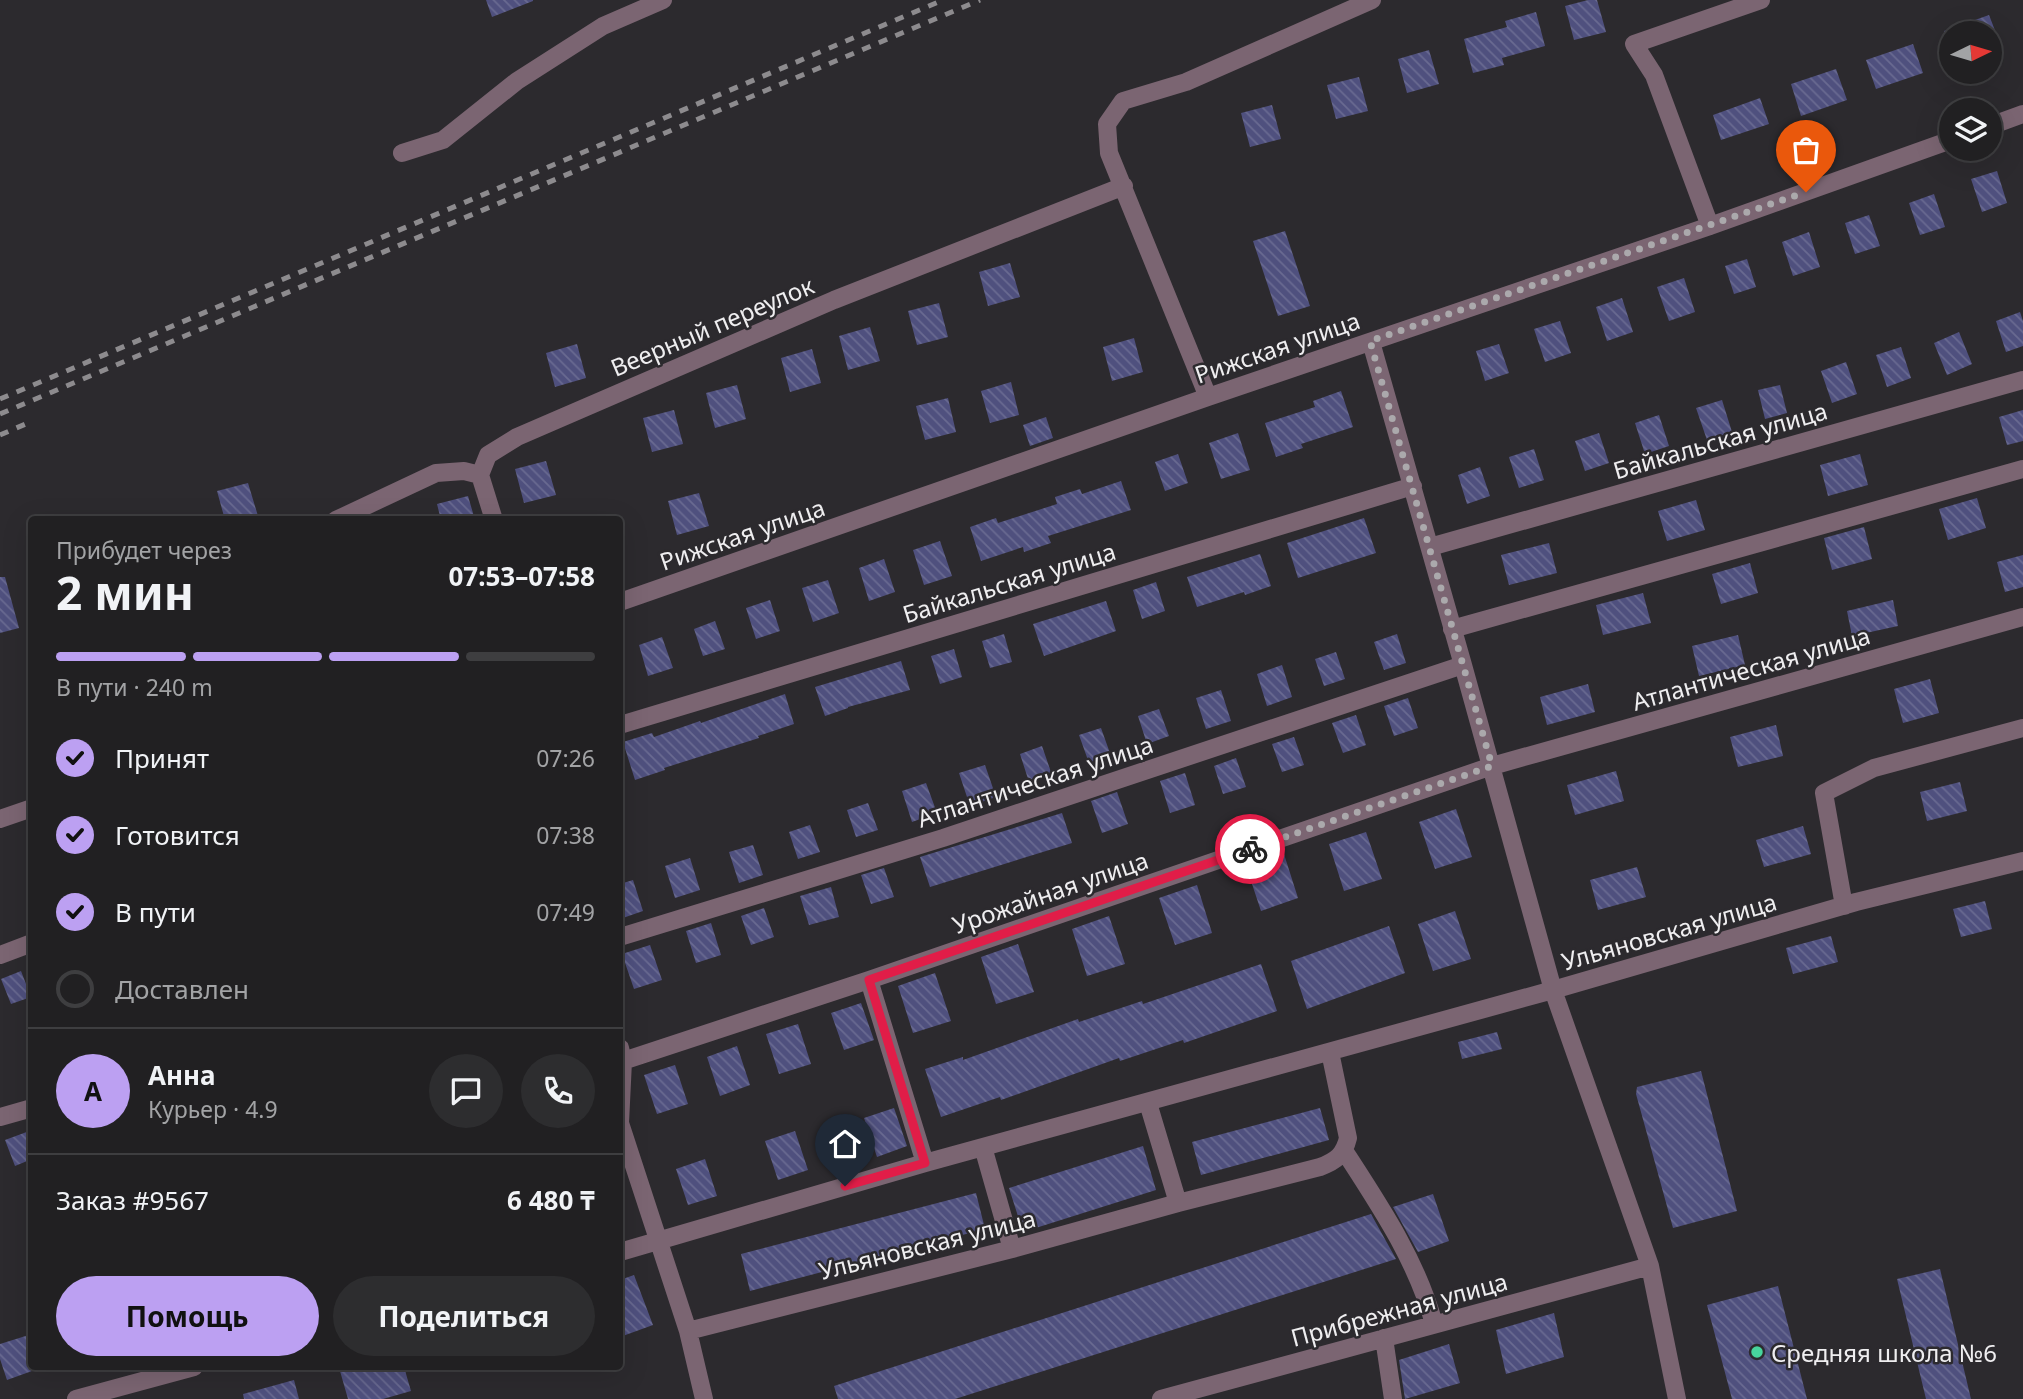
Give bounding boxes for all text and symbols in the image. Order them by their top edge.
north arrow [1939,21,2002,84]
map controls [1939,21,2002,161]
button: layers [1939,98,2002,161]
pin [1776,120,1836,192]
icon: bag [1787,131,1825,169]
street label: Веерный переулок [605,268,819,384]
street label: Рижская улица [1190,303,1364,391]
street label: Байкальская улица [1609,394,1831,486]
street label: Рижская улица [655,490,829,578]
text: Прибудет через [56,534,232,566]
street label: Байкальская улица [898,534,1120,630]
text: 07:53–07:58 [448,558,595,594]
text: 2 мин [56,561,194,623]
street label: Атлантическая улица [1628,618,1874,718]
text: В пути · 240 m [56,671,213,703]
street label: Атлантическая улица [913,727,1157,835]
icon: check [56,739,94,777]
text: Принят [115,740,209,776]
text: 07:26 [536,742,595,774]
courier [1215,814,1285,884]
icon: check [56,816,94,854]
text: Готовится [115,817,240,853]
text: 07:38 [536,819,595,851]
icon: bike [1231,830,1269,868]
street label: Урожайная улица [948,843,1152,941]
street label: Ульяновская улица [1558,885,1780,977]
icon: check [56,893,94,931]
text: В пути [115,894,196,930]
text: 07:49 [536,896,595,928]
text: Доставлен [115,971,249,1007]
button: chat [429,1054,503,1128]
button: phone [521,1054,595,1128]
text: Анна [148,1057,216,1093]
text: А [84,1073,102,1109]
text: Курьер · 4.9 [148,1093,278,1125]
pin [815,1114,875,1186]
icon: home [826,1125,864,1163]
text: Заказ #9567 [56,1182,209,1218]
text: 6 480 ₸ [507,1182,595,1218]
street label: Ульяновская улица [815,1201,1039,1287]
street label: Прибрежная улица [1287,1264,1511,1354]
button: Помощь [56,1276,319,1356]
button: Поделиться [333,1276,595,1356]
place label: Средняя школа №6 [1771,1336,1997,1369]
marker: Средняя школа №6 [1749,1344,1765,1360]

